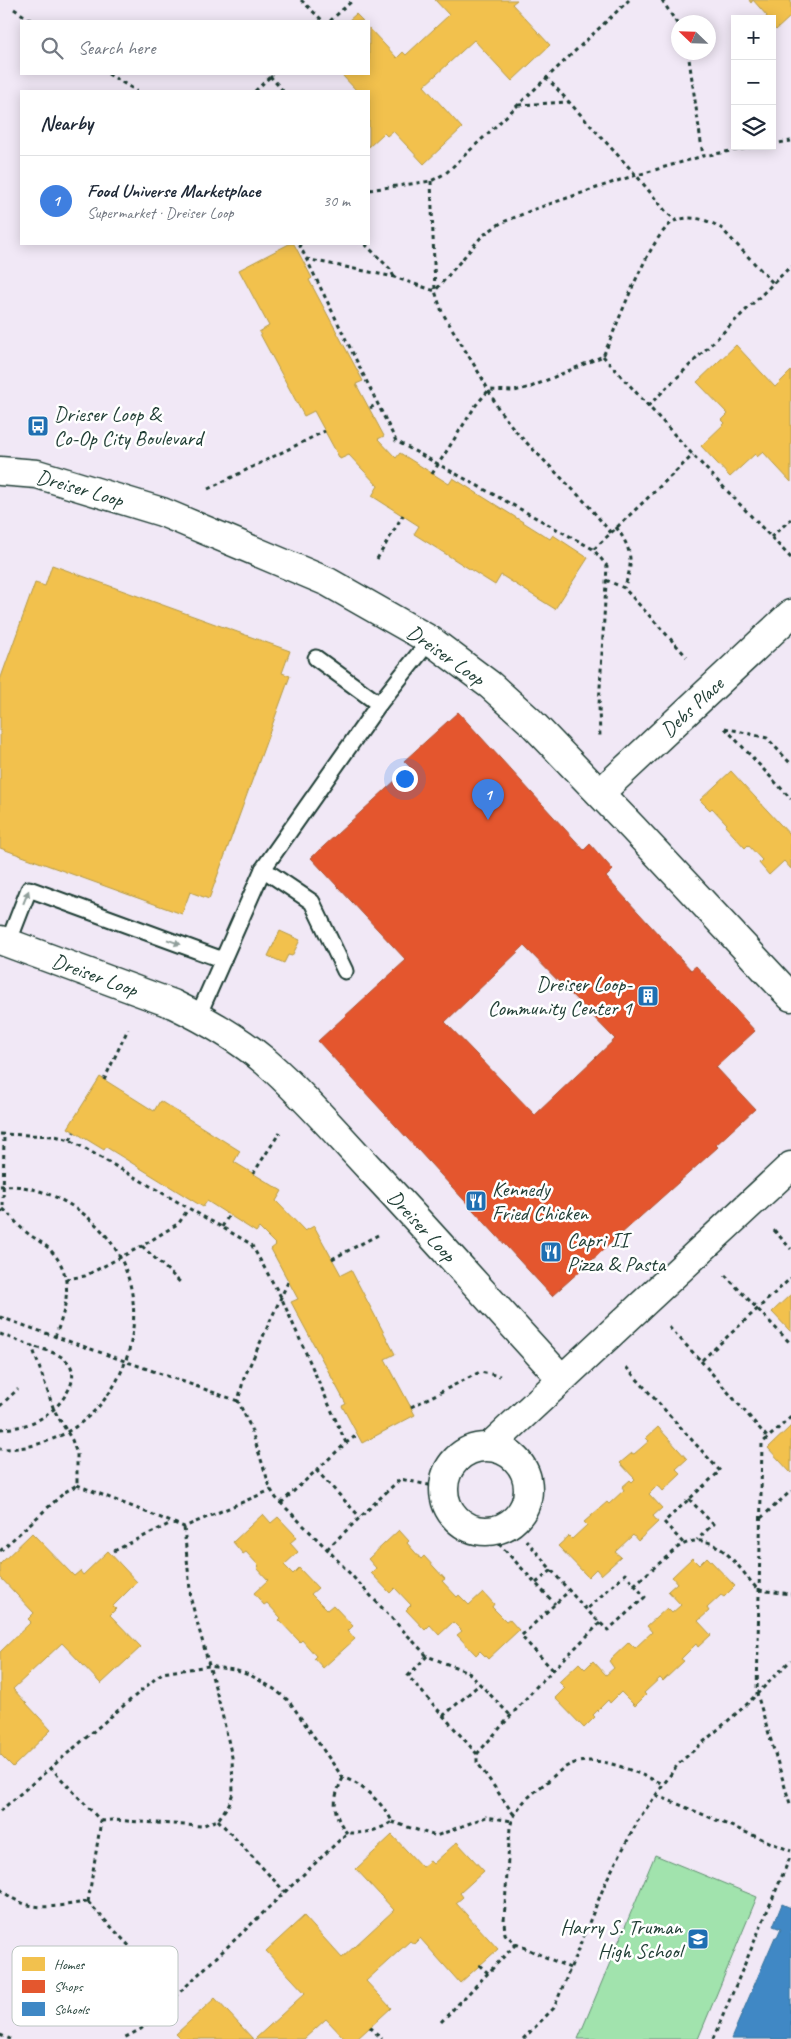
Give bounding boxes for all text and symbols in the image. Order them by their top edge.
north arrow [671,15,716,60]
map controls [731,15,776,150]
button: + [731,15,776,60]
search box [20,20,370,75]
icon: search [38,34,66,62]
text: Search here [78,36,155,60]
button: − [731,60,776,105]
button: layers [731,105,776,150]
text: Nearby [40,110,93,136]
text: Food Universe Marketplace [87,179,260,203]
text: 1 [52,191,60,211]
text: 30 m [323,191,350,211]
text: Supermarket · Dreiser Loop [87,203,234,223]
place label: Drieser Loop & Co-Op City Boulevard [54,401,206,451]
bus stop icon: Drieser Loop & Co-Op City Boulevard [26,414,50,438]
street label: Dreiser Loop [34,463,127,513]
street label: Dreiser Loop [402,619,491,692]
street label: Debs Place [655,671,730,743]
your location [392,766,418,792]
pin: 1 [472,779,504,820]
one-way arrow [23,890,30,905]
one-way arrow [166,939,181,946]
street label: Dreiser Loop [49,948,142,1003]
place label: Dreiser Loop- Community Center 1 [488,971,634,1021]
building icon: Dreiser Loop- Community Center 1 [636,984,660,1008]
place label: Kennedy Fried Chicken [492,1176,590,1226]
street label: Dreiser Loop [382,1185,463,1268]
restaurant icon: Kennedy Fried Chicken [464,1189,488,1213]
place label: Capri II Pizza & Pasta [567,1227,667,1277]
restaurant icon: Capri II Pizza & Pasta [539,1240,563,1264]
place label: Harry S. Truman High School [560,1914,685,1964]
school or university icon: Harry S. Truman High School [686,1927,710,1951]
legend [12,1946,178,2026]
text: Homes [54,1956,85,1973]
text: Shops [54,1978,84,1995]
text: Schools [54,2001,90,2018]

